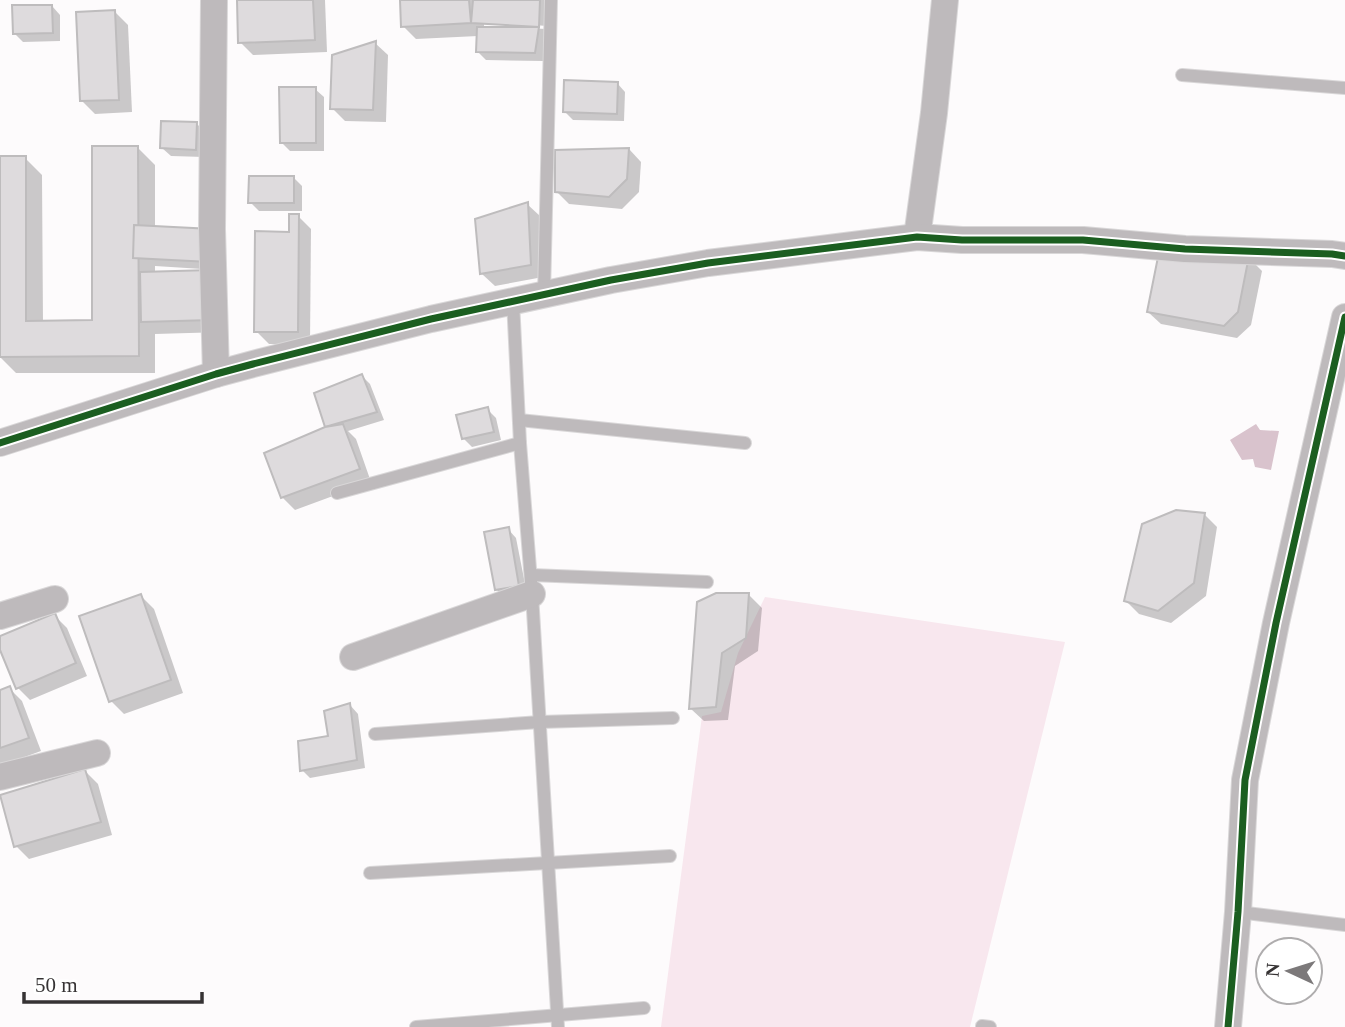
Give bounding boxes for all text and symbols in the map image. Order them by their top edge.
north arrow [1254,936,1324,1006]
scale bar [24,960,203,1004]
text: N [1262,962,1284,977]
text: 50 m [35,973,78,997]

